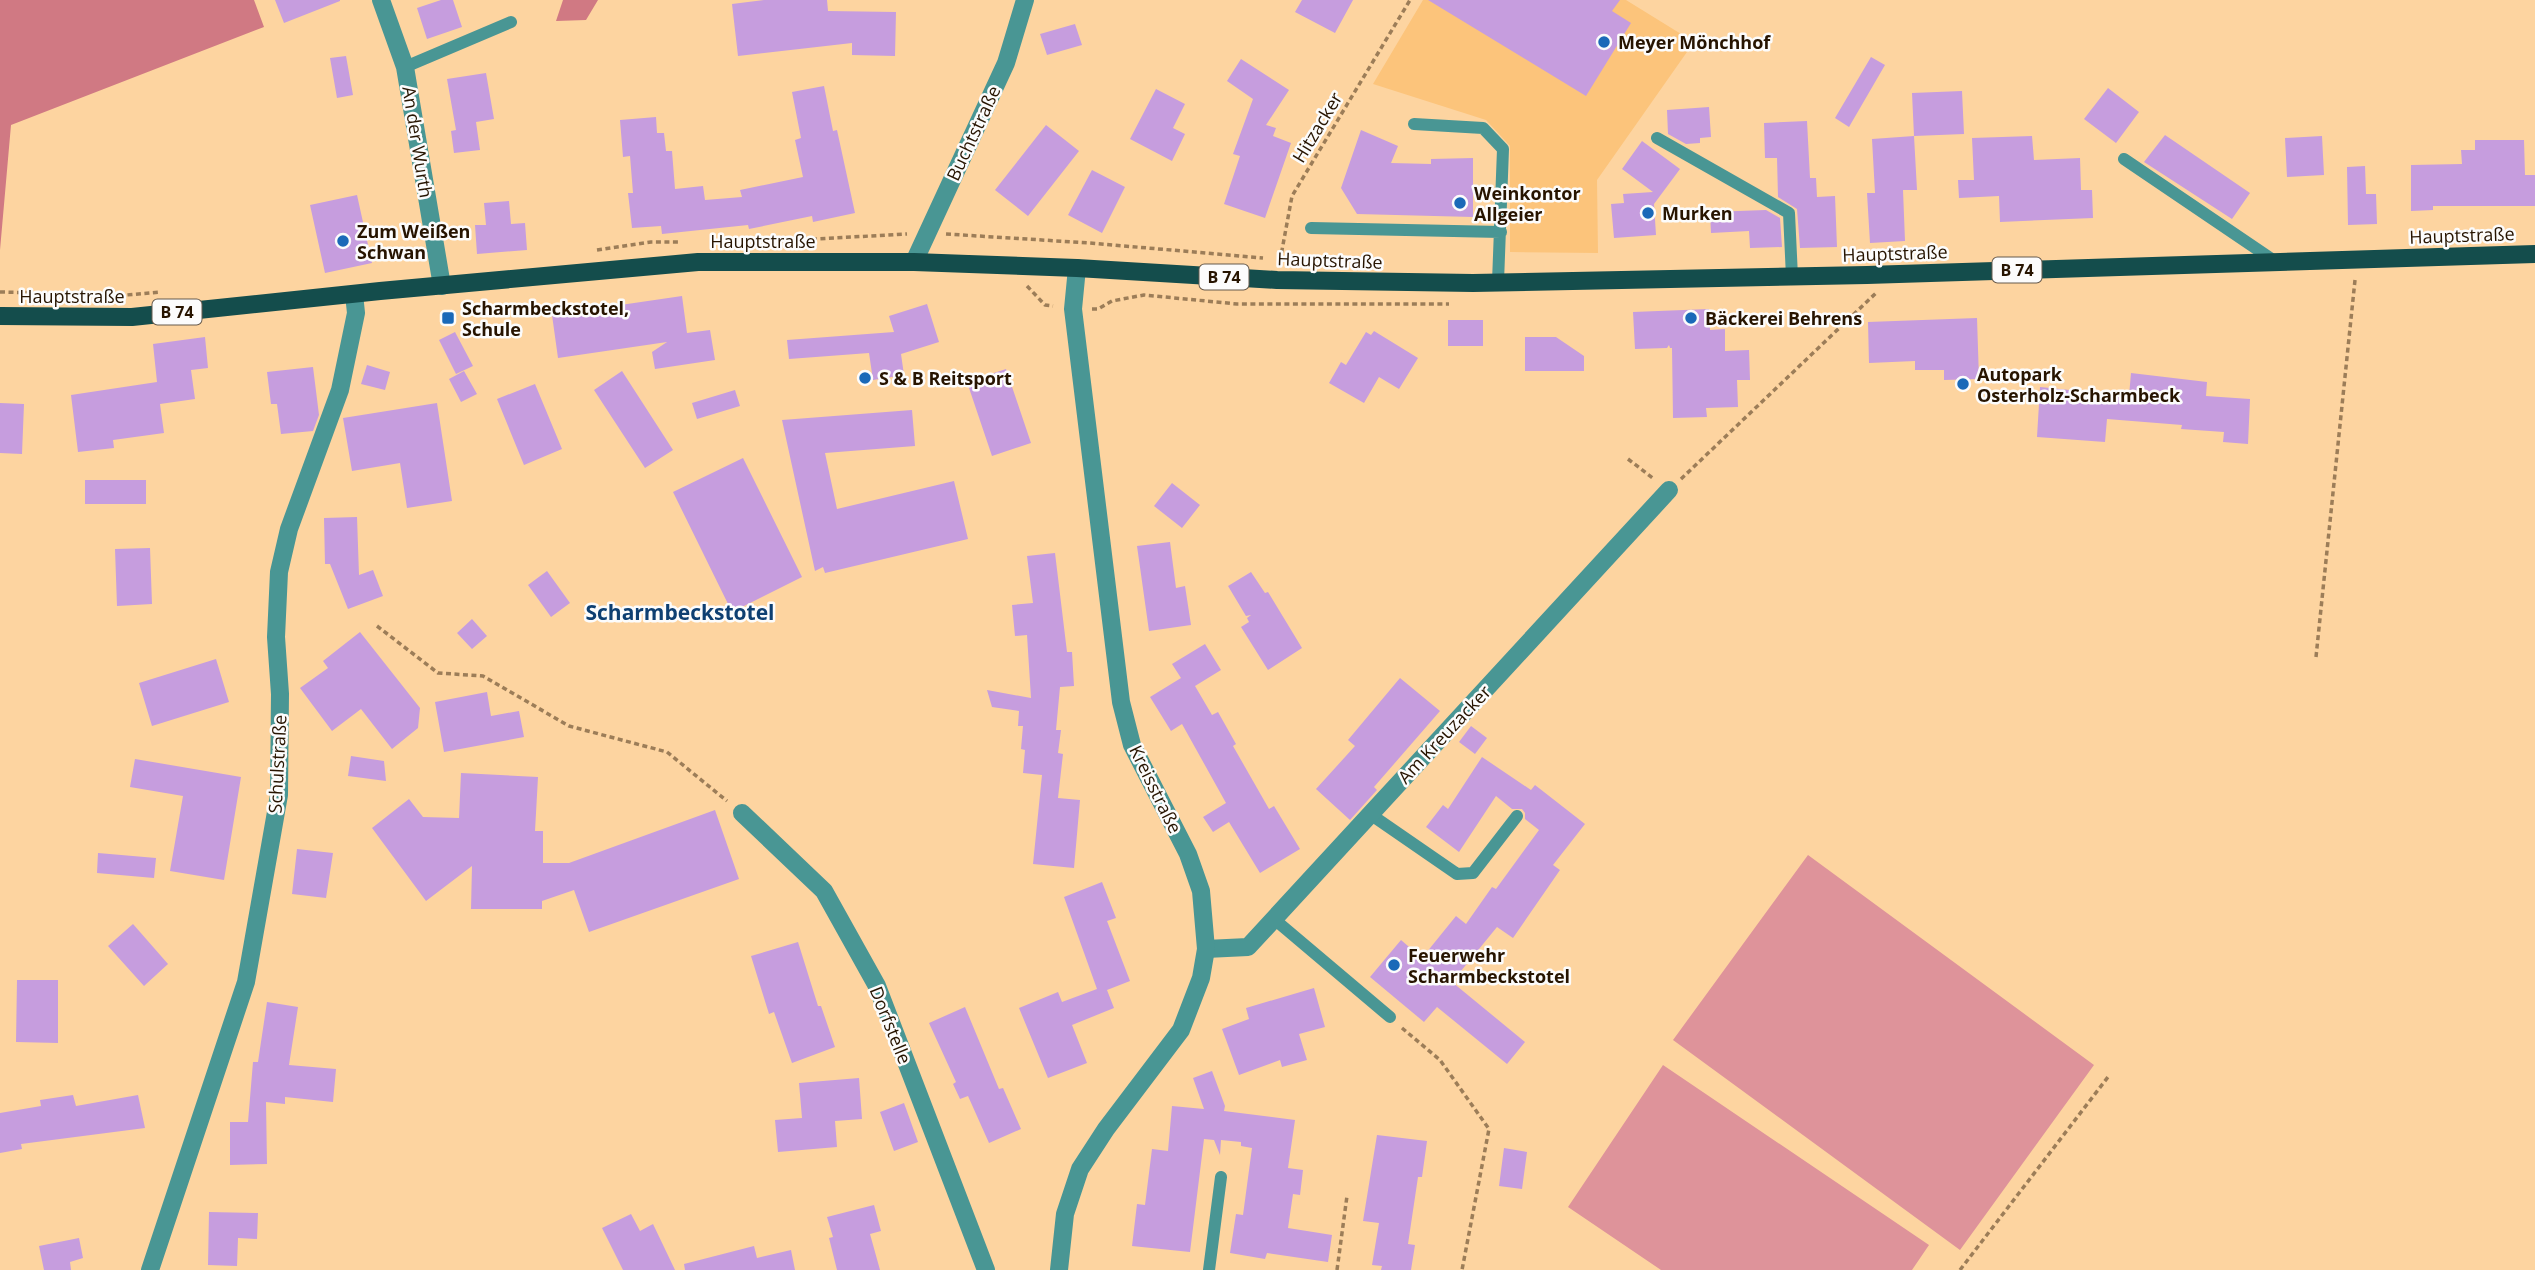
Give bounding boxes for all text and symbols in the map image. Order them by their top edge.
place label: Meyer Mönchhof [1618,30,1771,54]
marker: Meyer Mönchhof [1596,34,1612,50]
street label: Buchtstraße [940,82,1006,184]
street label: An der Wurth [397,84,439,200]
street label: Hitzacker [1287,87,1348,167]
place label: Weinkontor Allgeier [1474,181,1581,226]
marker: Weinkontor Allgeier [1452,195,1468,211]
place label: Murken [1662,201,1733,225]
marker: Murken [1640,205,1656,221]
place label: Zum Weißen Schwan [357,219,470,264]
street label: Hauptstraße [2409,221,2515,249]
street label: Hauptstraße [710,229,816,253]
marker: Zum Weißen Schwan [335,233,351,249]
street label: Hauptstraße [1842,239,1948,267]
street label: Hauptstraße [1277,246,1383,274]
road number: B 74 [1993,258,2042,282]
road number: B 74 [1200,264,1248,290]
street label: Hauptstraße [19,284,125,308]
place label: Scharmbeckstotel, Schule [462,296,629,341]
road number: B 74 [152,300,202,324]
place label: Bäckerei Behrens [1705,306,1862,330]
marker: Scharmbeckstotel, Schule [440,310,456,326]
marker: Bäckerei Behrens [1683,310,1699,326]
place label: Autopark Osterholz-Scharmbeck [1977,362,2181,407]
place label: S & B Reitsport [879,366,1012,390]
marker: S & B Reitsport [857,370,873,386]
marker: Autopark Osterholz-Scharmbeck [1955,376,1971,392]
district label: Scharmbeckstotel [585,598,775,626]
street label: Am Kreuzacker [1392,679,1496,788]
street label: Schulstraße [262,714,292,814]
street label: Kreisstraße [1124,741,1188,837]
place label: Feuerwehr Scharmbeckstotel [1408,943,1570,988]
marker: Feuerwehr Scharmbeckstotel [1386,957,1402,973]
street label: Dorfstelle [865,983,917,1067]

